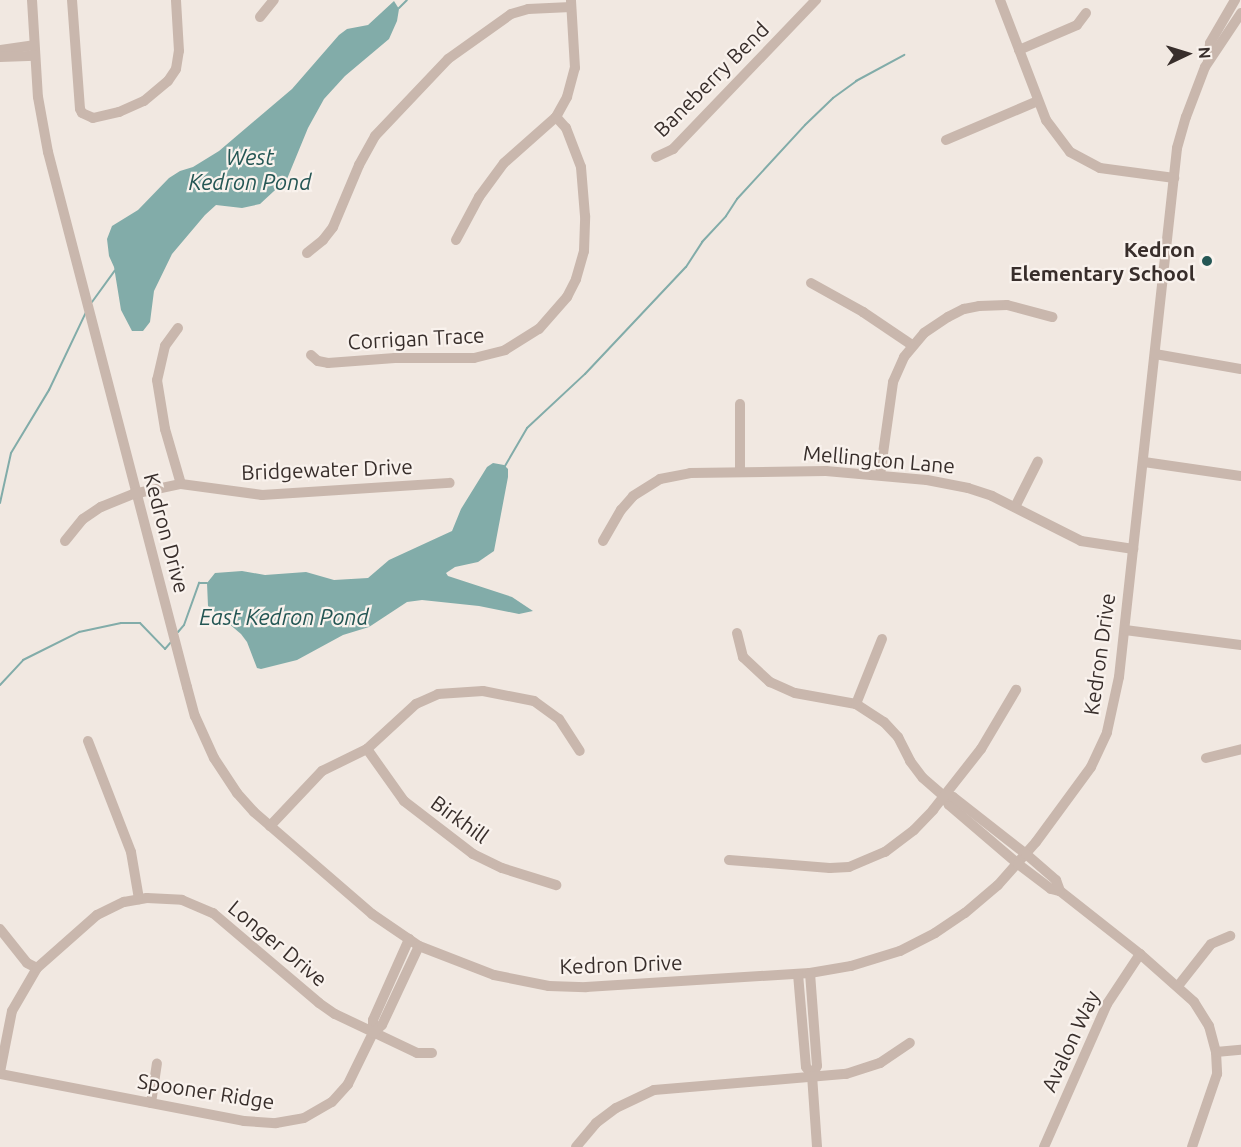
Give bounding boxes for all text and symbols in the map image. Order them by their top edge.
street label: Baneberry Bend [648,16,774,142]
north arrow [1157,24,1217,84]
text: N [1196,46,1214,59]
water label: West Kedron Pond [188,143,312,194]
place label: Kedron Elementary School [1010,236,1195,286]
marker: Kedron Elementary School [1200,254,1214,268]
street label: Corrigan Trace [347,322,485,354]
street label: Mellington Lane [802,440,956,478]
street label: Bridgewater Drive [241,453,413,485]
street label: Kedron Drive [139,470,195,596]
street label: Kedron Drive [1078,591,1120,717]
water label: East Kedron Pond [199,604,369,630]
street label: Birkhill [426,790,494,848]
street label: Longer Drive [224,894,332,992]
street label: Kedron Drive [559,949,683,979]
street label: Avalon Way [1036,986,1104,1096]
street label: Spooner Ridge [136,1068,276,1114]

